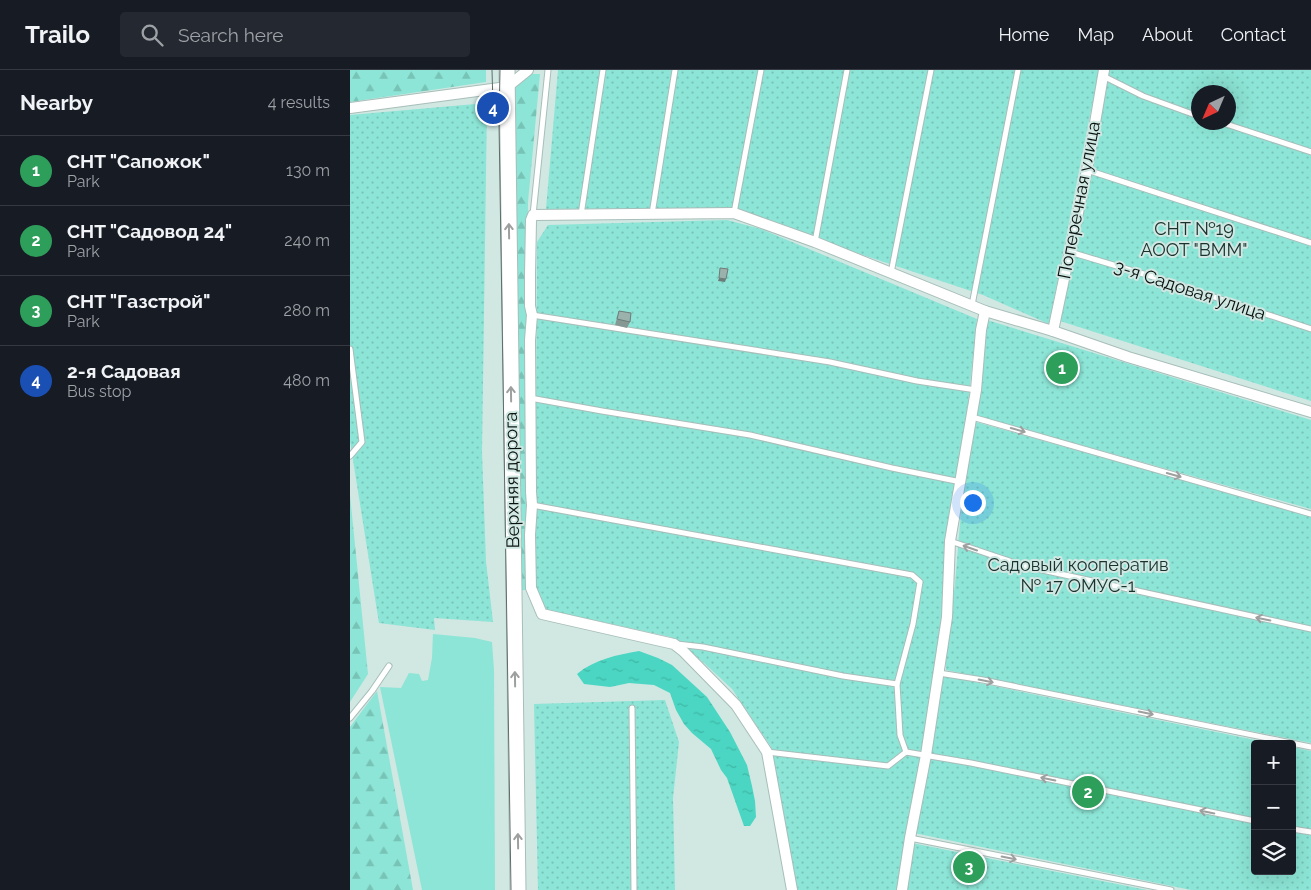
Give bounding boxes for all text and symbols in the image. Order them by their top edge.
search box [120,12,470,57]
text: Trailo [25,20,90,49]
icon: search [138,21,166,49]
text: Search here [178,24,283,46]
text: Home [998,24,1049,45]
text: Map [1077,24,1114,45]
text: About [1142,24,1193,45]
text: Contact [1221,24,1286,45]
north arrow [1191,85,1236,130]
pin: 4 [477,89,509,127]
text: Nearby [20,90,93,115]
text: 4 results [268,93,330,112]
street label: Поперечная улица [1053,119,1104,280]
text: СНТ "Сапожок" [67,150,210,172]
text: 1 [32,161,40,180]
text: 130 m [286,161,330,180]
text: Park [67,172,100,191]
park label: СНТ №19 АООТ "ВММ" [1140,218,1248,260]
text: СНТ "Садовод 24" [67,220,232,242]
one-way arrow [504,224,514,240]
text: 2 [31,231,41,250]
text: 240 m [284,231,330,250]
text: Park [67,242,100,261]
street label: 3-я Садовая улица [1112,255,1269,324]
text: СНТ "Газстрой" [67,290,211,312]
text: 3 [32,301,40,320]
text: 280 m [284,301,330,320]
text: Park [67,312,100,331]
pin: 1 [1046,349,1078,387]
text: 2-я Садовая [67,360,181,382]
text: 4 [31,371,41,390]
text: 480 m [283,371,330,390]
text: Bus stop [67,382,131,401]
one-way arrow [506,386,516,402]
street label: Верхняя дорога [500,412,523,548]
one-way arrow [1010,426,1026,436]
one-way arrow [1166,471,1182,481]
your location [960,490,986,516]
one-way arrow [962,543,978,552]
park label: Садовый кооператив № 17 ОМУС-1 [987,554,1169,596]
one-way arrow [1256,614,1272,623]
one-way arrow [510,671,520,688]
one-way arrow [978,676,994,686]
one-way arrow [1137,709,1153,718]
map controls [1251,740,1296,875]
button: + [1251,740,1296,785]
pin: 2 [1072,773,1104,811]
one-way arrow [1040,774,1056,784]
button: − [1251,785,1296,830]
one-way arrow [1199,806,1215,816]
button: layers [1251,830,1296,875]
one-way arrow [513,834,523,850]
pin: 3 [953,848,985,886]
one-way arrow [1001,853,1017,863]

